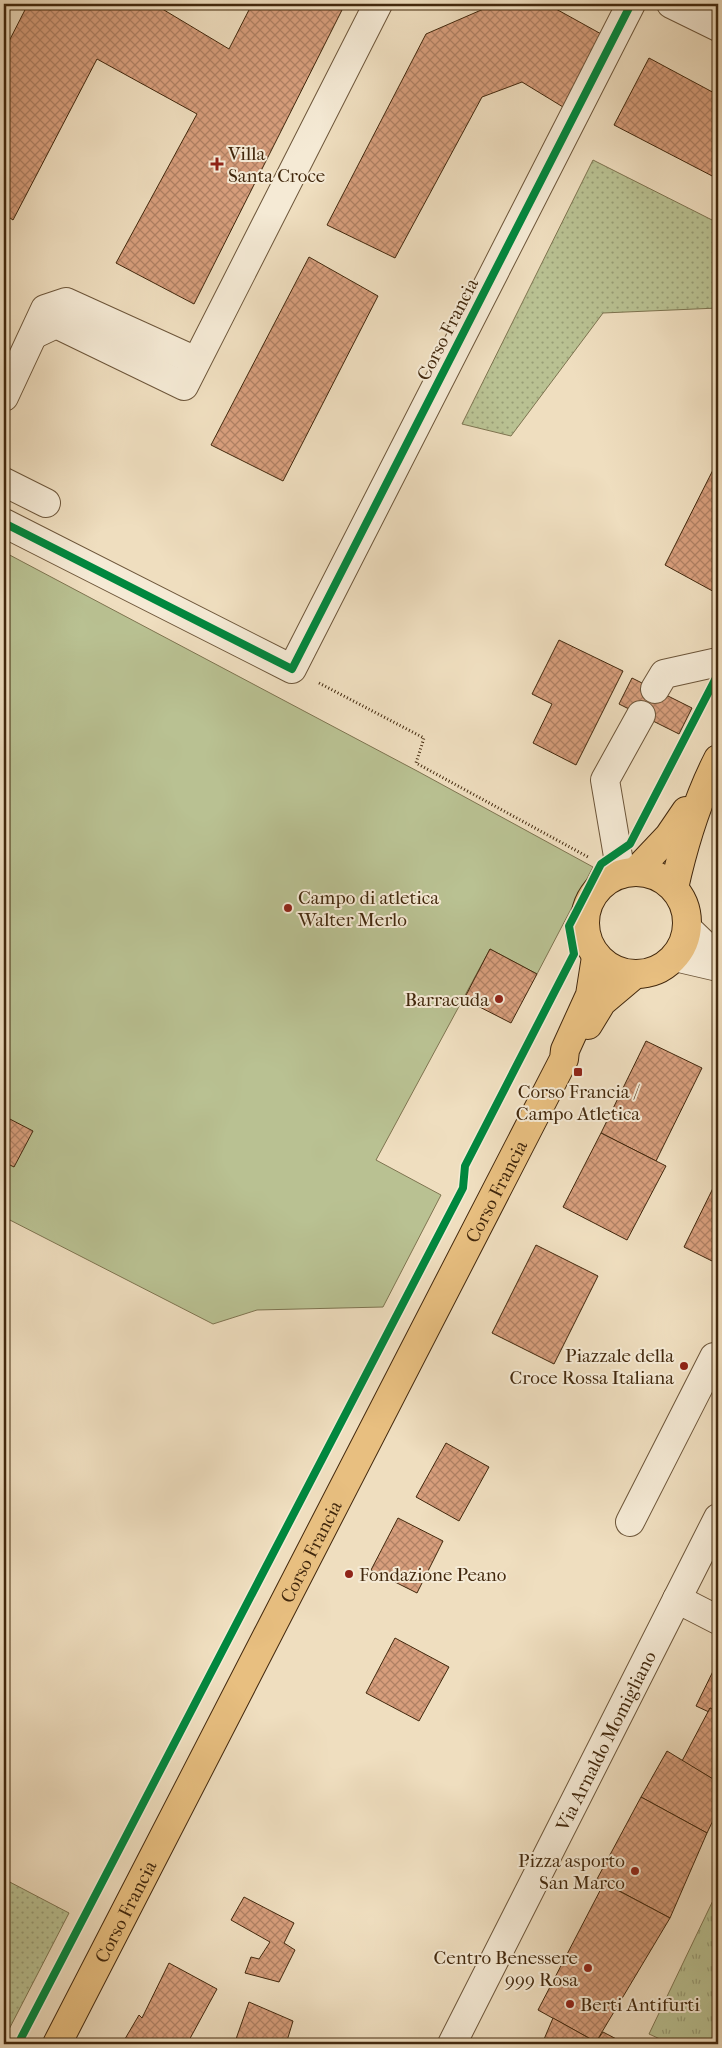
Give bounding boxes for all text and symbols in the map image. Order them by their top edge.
place label: Villa Santa Croce [227,143,325,187]
marker: Villa Santa Croce [210,157,224,171]
street label: Corso Francia [413,274,483,384]
place label: Campo di atletica Walter Merlo [297,887,439,931]
marker: Campo di atletica Walter Merlo [282,902,294,914]
place label: Barracuda [405,989,489,1011]
marker: Barracuda [493,993,505,1005]
marker: Corso Francia / Campo Atletica [572,1066,584,1078]
place label: Corso Francia / Campo Atletica [516,1081,640,1125]
street label: Corso Francia [461,1137,532,1247]
place label: Piazzale della Croce Rossa Italiana [510,1345,674,1389]
marker: Piazzale della Croce Rossa Italiana [678,1360,690,1372]
street label: Corso Francia [276,1497,347,1607]
place label: Fondazione Peano [359,1564,507,1586]
marker: Fondazione Peano [343,1568,355,1580]
street label: Via Arnaldo Momigliano [551,1647,661,1836]
place label: Pizza asporto San Marco [518,1850,625,1894]
street label: Corso Francia [91,1857,162,1967]
marker: Pizza asporto San Marco [629,1865,641,1877]
place label: Centro Benessere 999 Rosa [434,1947,578,1991]
marker: Centro Benessere 999 Rosa [582,1962,594,1974]
place label: Berti Antifurti [580,1994,700,2016]
marker: Berti Antifurti [564,1998,576,2010]

